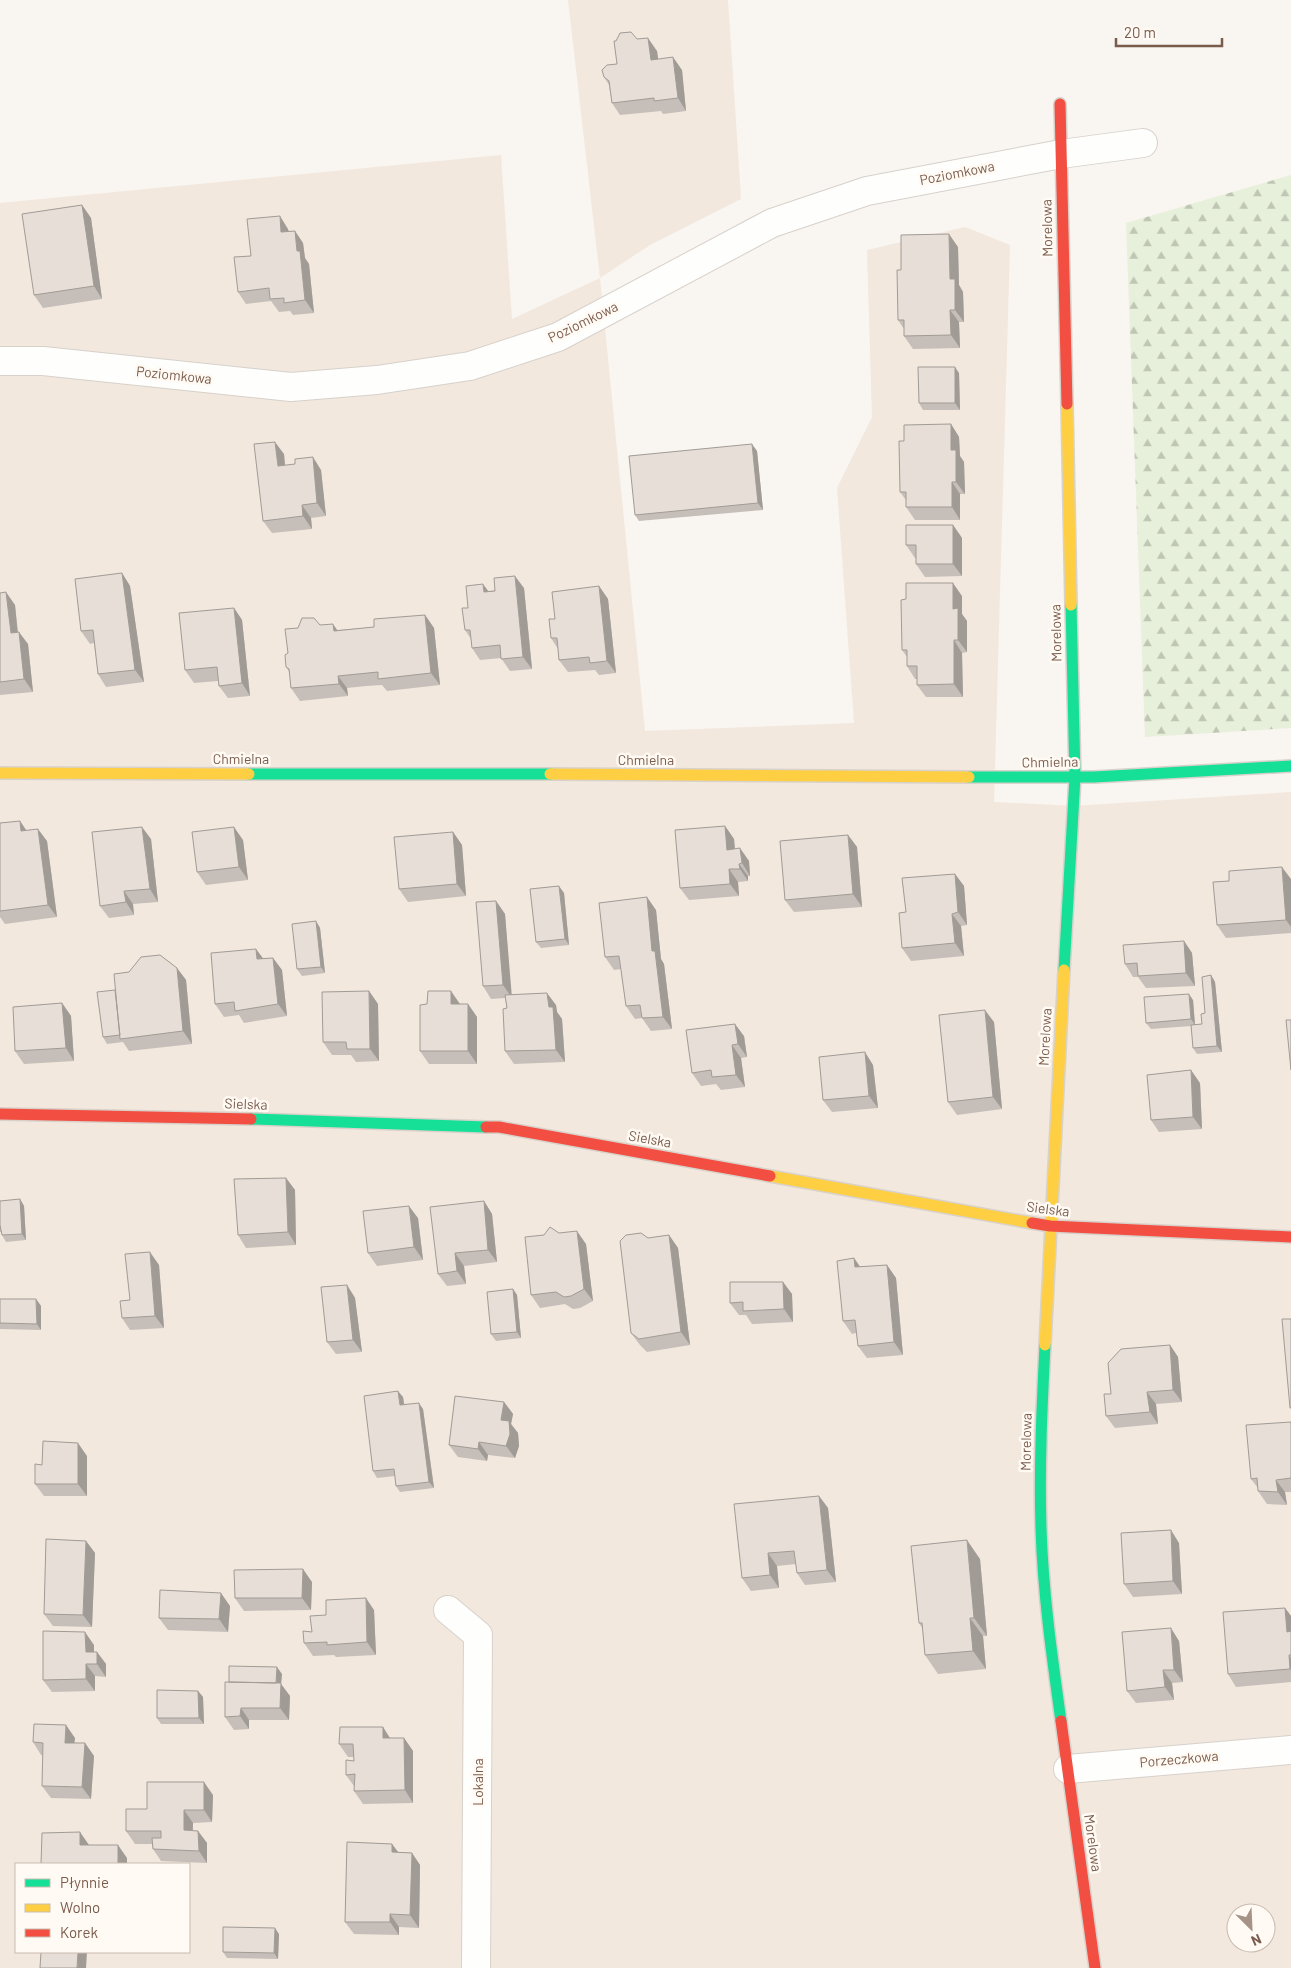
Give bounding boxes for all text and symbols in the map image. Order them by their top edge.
scale bar [1116,15,1222,47]
text: 20 m [1124,23,1156,41]
street label: Poziomkowa [918,157,996,188]
street label: Morelowa [1037,199,1056,257]
street label: Poziomkowa [545,297,621,346]
street label: Poziomkowa [135,362,213,387]
street label: Morelowa [1046,604,1065,662]
street label: Chmielna [213,750,269,767]
street label: Chmielna [618,751,674,768]
street label: Chmielna [1022,753,1078,770]
street label: Morelowa [1034,1008,1055,1066]
street label: Sielska [224,1094,268,1113]
street label: Sielska [627,1126,673,1151]
street label: Sielska [1026,1197,1071,1220]
street label: Morelowa [1016,1413,1035,1471]
street label: Porzeczkowa [1139,1747,1219,1770]
street label: Lokalna [469,1758,486,1806]
street label: Morelowa [1081,1813,1106,1873]
legend [15,1863,190,1953]
text: Płynnie [60,1873,109,1891]
text: Wolno [60,1898,100,1916]
north arrow [1226,1903,1276,1953]
text: Korek [60,1923,98,1941]
text: N [1249,1931,1264,1950]

